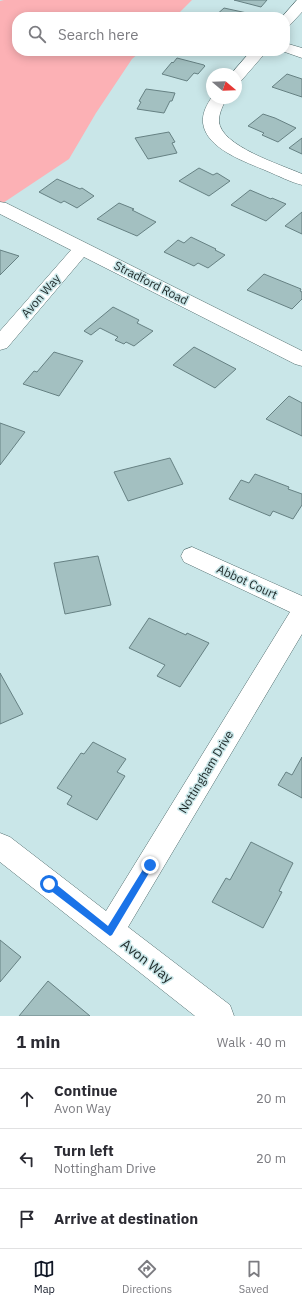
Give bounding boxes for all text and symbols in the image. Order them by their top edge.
search box [12,12,290,56]
icon: search [26,23,48,45]
text: Search here [58,25,138,44]
north arrow [206,68,242,104]
street label: Stradford Road [112,257,191,308]
street label: Avon Way [18,271,64,320]
street label: Abbot Court [215,561,280,602]
street label: Nottingham Drive [175,727,236,816]
route end [141,856,159,874]
route start [40,875,58,893]
street label: Avon Way [117,935,177,987]
text: 1 min [16,1031,60,1053]
text: Walk · 40 m [217,1034,286,1051]
text: Continue [54,1081,118,1100]
icon: ahead [16,1088,38,1110]
text: 20 m [256,1090,286,1107]
text: Avon Way [54,1100,111,1117]
text: Turn left [54,1141,114,1160]
icon: left [16,1148,38,1170]
text: 20 m [256,1150,286,1167]
text: Nottingham Drive [54,1160,156,1177]
icon: arrive [16,1208,38,1230]
text: Arrive at destination [54,1209,198,1228]
tab: Map [33,1258,55,1296]
tab: Directions [122,1258,172,1296]
tab: Saved [239,1258,269,1296]

